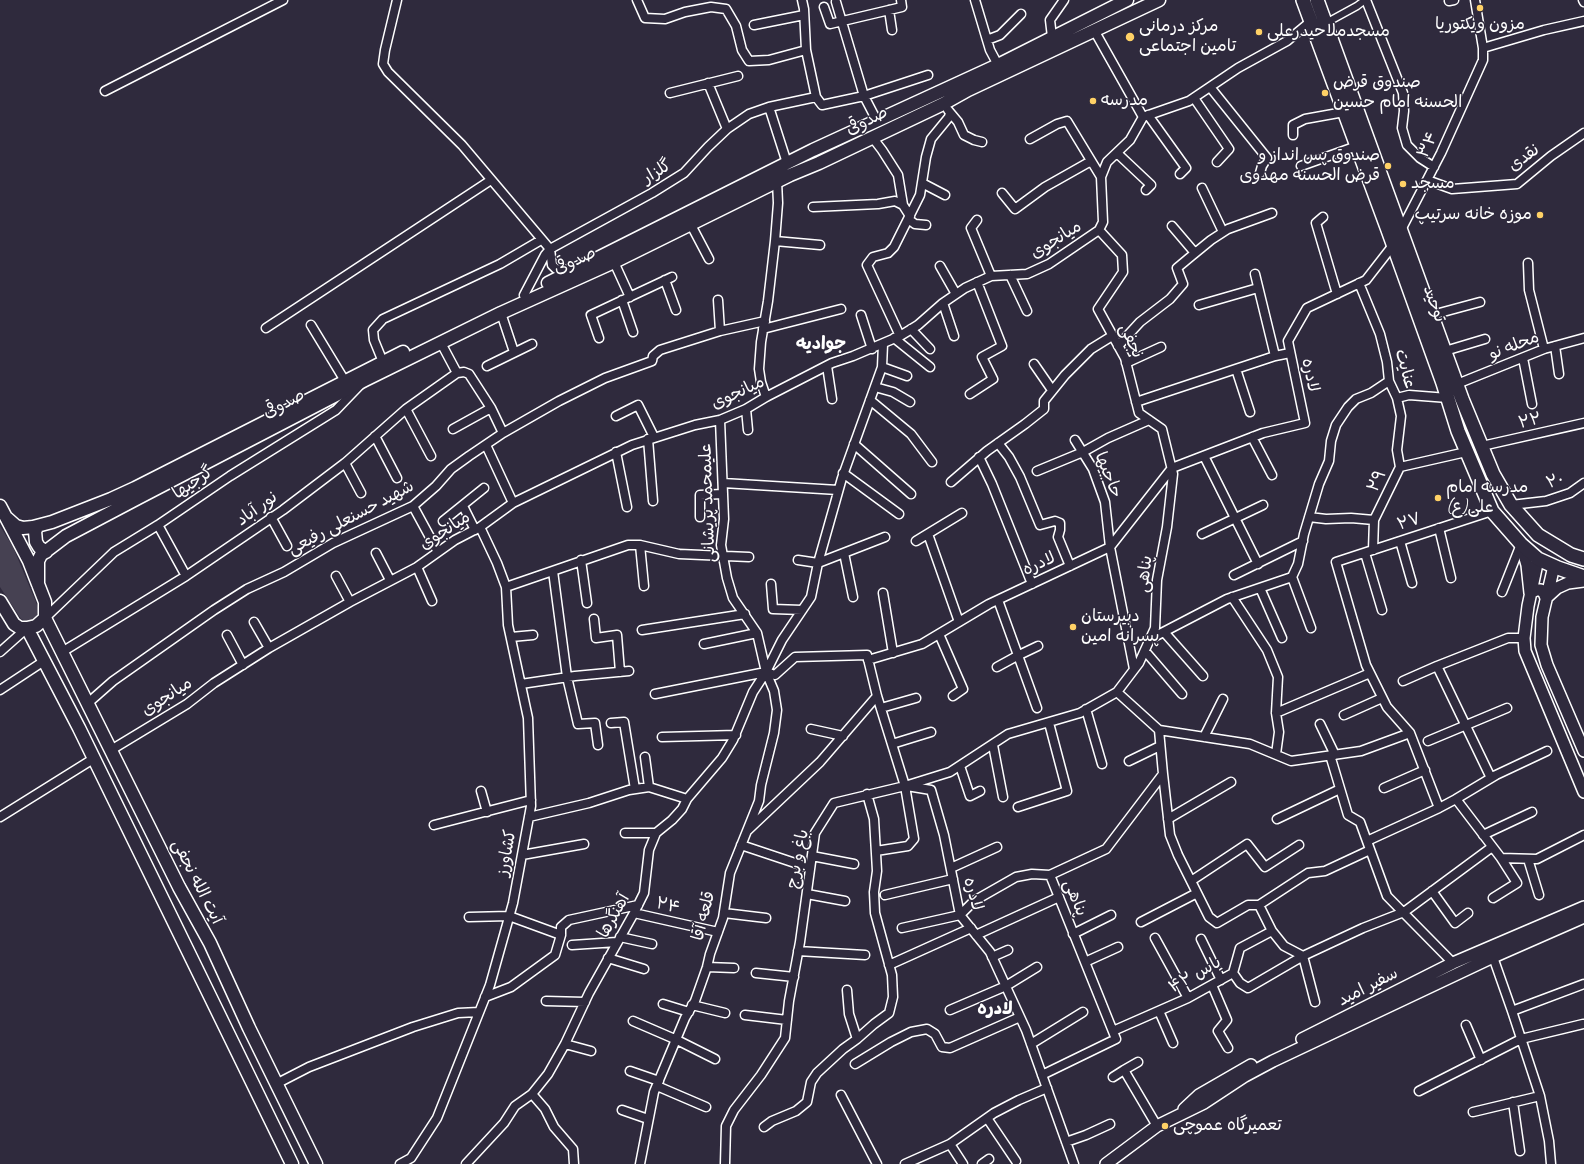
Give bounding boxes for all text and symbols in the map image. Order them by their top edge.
marker: مزون ویکتوریا [1475,3,1485,13]
place label: مزون ویکتوریا [1435,15,1525,35]
place label: مرکز درمانی تامین اجتماعی [1139,17,1236,57]
place label: مسجدملاحیدرعلی [1267,22,1390,42]
marker: مسجدملاحیدرعلی [1254,27,1264,37]
marker: مرکز درمانی تامین اجتماعی [1124,31,1136,43]
place label: صندوق قرض الحسنه امام حسین [1333,73,1462,113]
marker: صندوق قرض الحسنه امام حسین [1320,88,1330,98]
place label: مدرسه [1101,91,1148,111]
marker: مدرسه [1088,96,1098,106]
street label: صدوقی [843,102,891,140]
street label: ۳۴ [1413,129,1443,161]
street label: نقدی [1504,140,1544,176]
place label: صندوق پس انداز و قرض الحسنه مهدوی [1239,146,1380,186]
street label: گلزار [639,155,675,189]
marker: صندوق پس انداز و قرض الحسنه مهدوی [1383,161,1393,171]
place label: مسجد [1411,174,1455,194]
marker: مسجد [1398,179,1408,189]
place label: موزه خانه سرتیپ [1414,205,1532,225]
marker: موزه خانه سرتیپ [1535,210,1545,220]
street label: میانجوی [1027,216,1085,264]
street label: صدوقی [551,243,599,279]
street label: توحید [1418,283,1450,325]
street label: نجفی [1114,321,1148,361]
street label: محله نو [1486,327,1542,365]
district label: جوادیه [796,333,846,355]
street label: عنایت [1390,347,1420,391]
street label: لادره [1297,356,1323,394]
street label: میانجوی [708,372,768,414]
street label: صدوقی [260,385,308,423]
street label: ۲۲ [1517,408,1543,434]
street label: علیمحمد پریشانی [696,443,720,563]
street label: حاجیها [1090,449,1126,501]
street label: گرجیها [169,462,217,504]
street label: ۲۹ [1363,467,1391,495]
street label: ۲۰ [1543,468,1567,494]
street label: شهید حسنعلی رفیعی [284,476,418,560]
place label: مدرسه امام علی(ع) [1446,478,1528,518]
street label: نور آباد [232,487,282,531]
marker: مدرسه امام علی(ع) [1433,493,1443,503]
street label: میانجوی [416,507,474,555]
street label: ۲۷ [1395,509,1423,535]
street label: لادره [1019,548,1059,580]
street label: پناهی [1133,554,1157,594]
place label: دبیرستان پسرانه امین [1081,607,1159,647]
marker: دبیرستان پسرانه امین [1068,622,1078,632]
street label: میانجوی [138,673,196,721]
street label: کشاورز [493,828,521,878]
street label: باغ و برج [782,828,814,890]
street label: آیت الله نجفی [167,836,227,928]
street label: لادره [959,875,987,913]
street label: پناهی [1059,877,1091,919]
street label: قلعه آقا [688,889,720,943]
street label: آهنگرها [594,890,634,942]
street label: ۲۴ [654,893,682,919]
street label: یاس ۴۲ [1165,952,1225,998]
street label: سفیر امید [1335,963,1401,1011]
district label: لادره [977,998,1013,1020]
place label: تعمیرگاه عموچی [1173,1116,1282,1136]
marker: تعمیرگاه عموچی [1160,1121,1170,1131]

